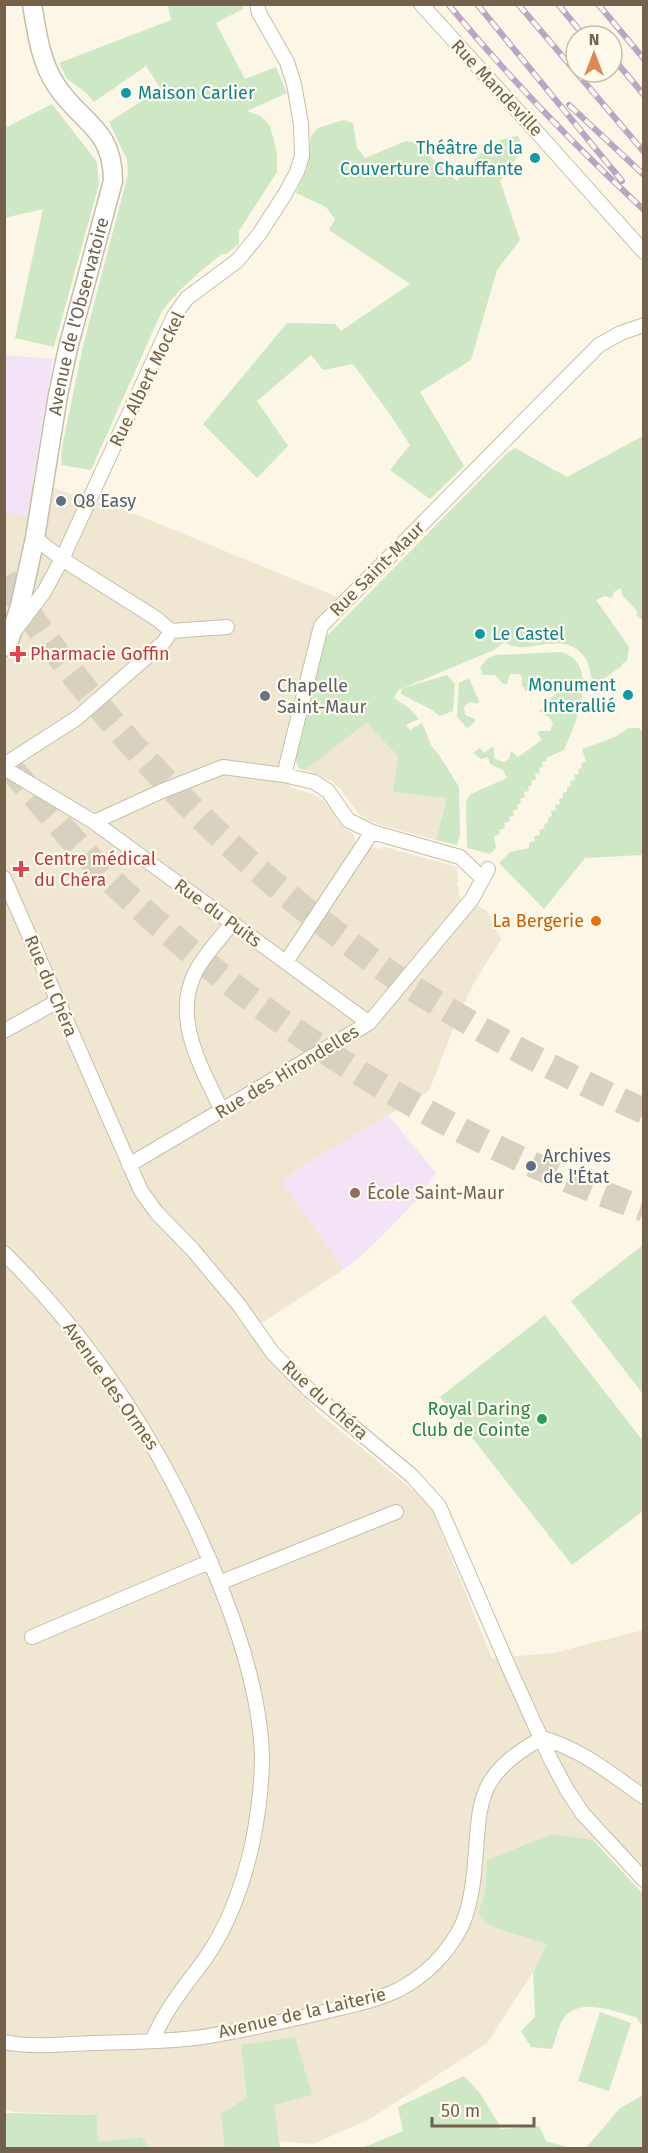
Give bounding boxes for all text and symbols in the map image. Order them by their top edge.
north arrow [564,24,624,84]
text: N [589,30,599,49]
street label: Rue Mandeville [446,35,548,141]
place label: Maison Carlier [138,82,255,104]
marker: Maison Carlier [119,86,133,100]
place label: Théâtre de la Couverture Chauffante [340,137,523,180]
marker: Théâtre de la Couverture Chauffante [528,151,542,165]
street label: Avenue de l'Observatoire [44,215,114,417]
street label: Rue Albert Mockel [105,308,189,450]
place label: Q8 Easy [73,490,136,512]
marker: Q8 Easy [54,494,68,508]
street label: Rue Saint-Maur [325,517,429,621]
place label: Le Castel [492,623,564,645]
marker: Le Castel [473,627,487,641]
place label: Pharmacie Goffin [30,643,170,665]
marker: Pharmacie Goffin [11,647,25,661]
place label: Monument Interallié [528,674,616,717]
place label: Chapelle Saint-Maur [277,675,367,718]
marker: Monument Interallié [621,688,635,702]
marker: Chapelle Saint-Maur [258,689,272,703]
place label: Centre médical du Chéra [34,848,156,891]
marker: Centre médical du Chéra [12,860,30,878]
street label: Rue du Puits [170,874,266,952]
place label: La Bergerie [493,910,584,932]
marker: La Bergerie [589,914,603,928]
street label: Rue du Chéra [20,932,82,1040]
street label: Rue des Hirondelles [211,1020,363,1124]
place label: Archives de l'État [543,1145,611,1188]
marker: Archives de l'État [524,1159,538,1173]
place label: École Saint-Maur [367,1181,504,1204]
marker: École Saint-Maur [348,1186,362,1200]
street label: Avenue des Ormes [59,1318,163,1454]
street label: Rue du Chéra [277,1356,373,1444]
place label: Royal Daring Club de Cointe [412,1398,531,1441]
marker: Royal Daring Club de Cointe [535,1412,549,1426]
street label: Avenue de la Laiterie [216,1983,388,2043]
scale bar [432,2090,534,2128]
text: 50 m [441,2100,480,2122]

